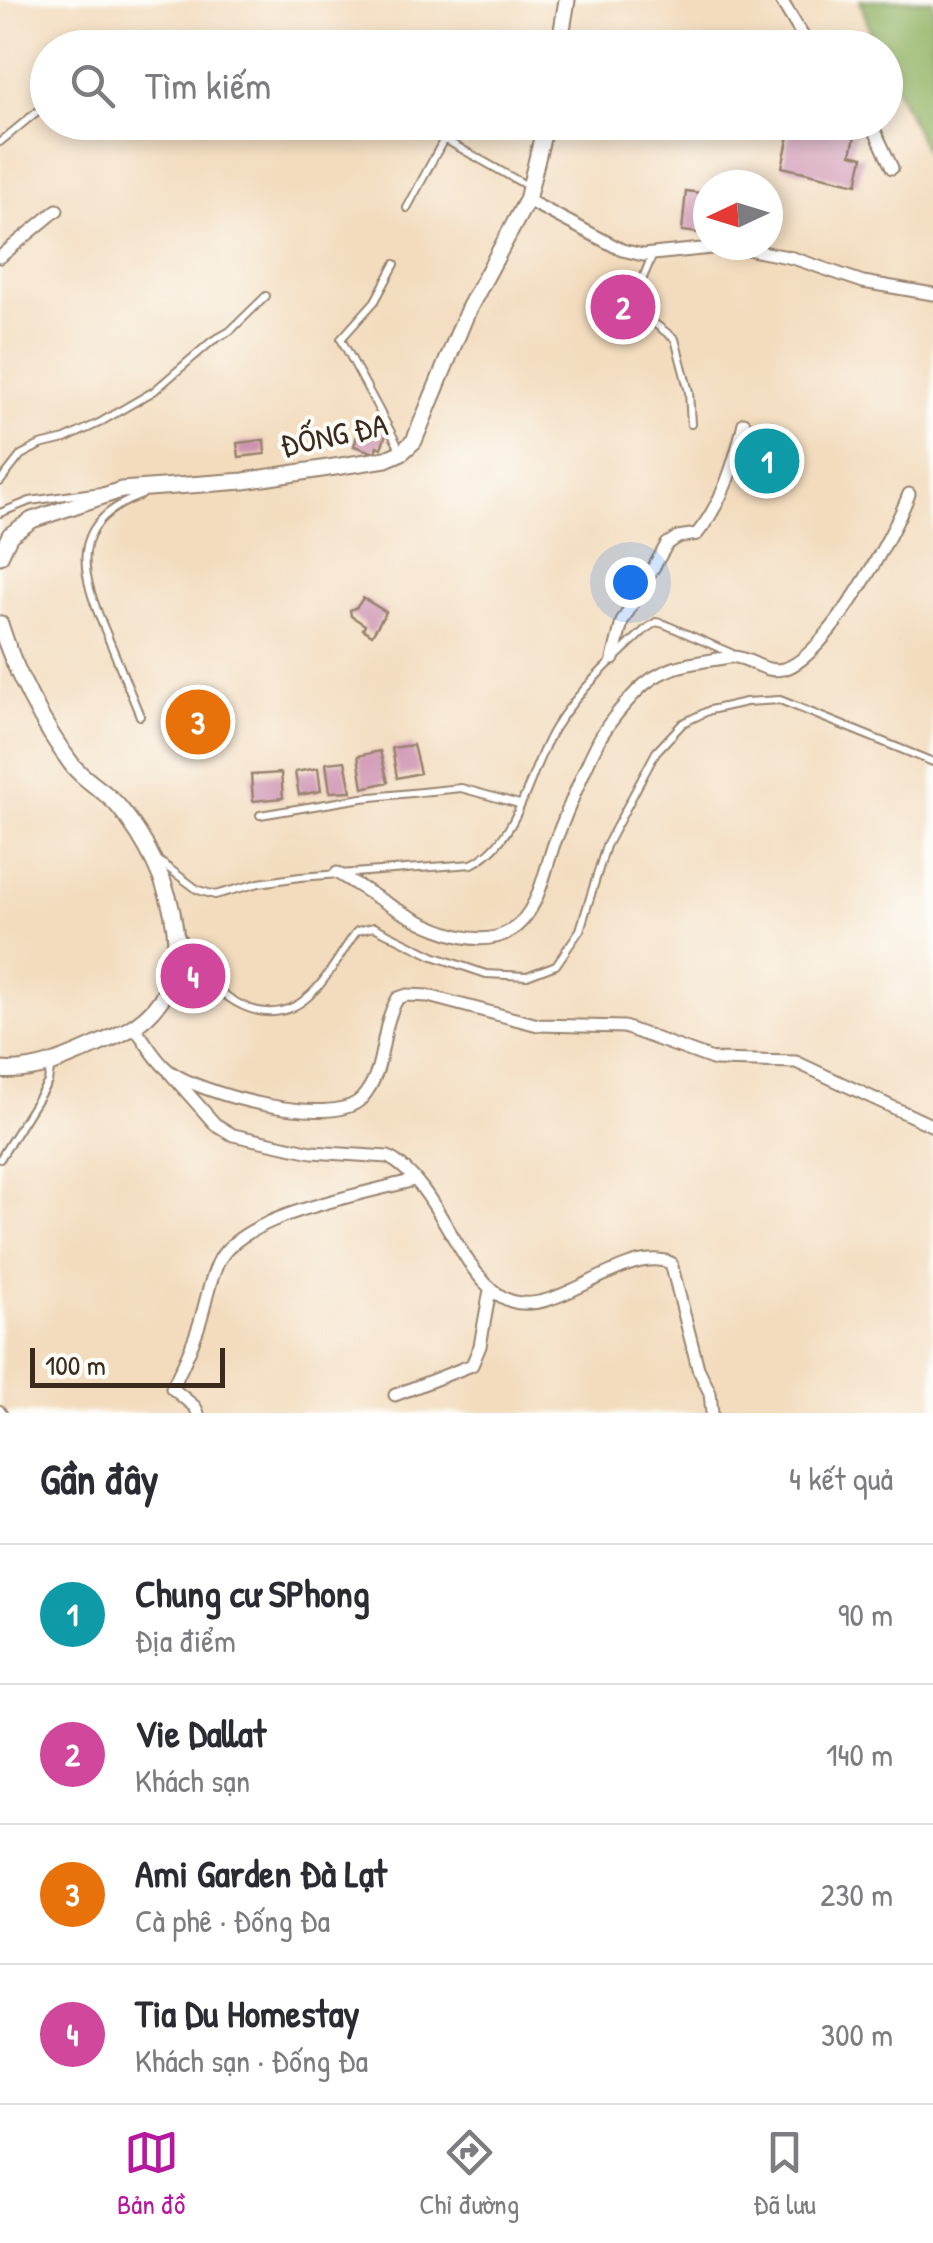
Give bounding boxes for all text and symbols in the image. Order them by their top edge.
search box [30,30,903,140]
icon: search [65,58,120,113]
text: Tìm kiếm [145,59,271,111]
north arrow [693,170,783,260]
pin: 2 [590,270,656,344]
street label: ĐỐNG ĐA [276,402,392,467]
pin: 1 [734,424,800,498]
your location [605,557,656,608]
pin: 3 [166,684,230,760]
pin: 4 [160,938,226,1014]
scale bar [30,1343,225,1388]
text: 100 m [45,1346,106,1384]
text: Gần đây [40,1450,158,1507]
text: 4 kết quả [789,1457,893,1500]
text: Chung cư SPhong [135,1567,370,1619]
text: 1 [67,1593,78,1636]
text: 90 m [838,1593,893,1636]
text: Địa điểm [135,1619,236,1662]
text: Vie Dallat [135,1707,266,1759]
text: 2 [65,1733,80,1776]
text: 140 m [826,1733,893,1776]
text: Khách sạn [135,1759,250,1802]
text: Ami Garden Đà Lạt [135,1847,387,1899]
text: 3 [65,1873,80,1916]
text: 230 m [820,1873,893,1916]
text: Cà phê · Đống Đa [135,1899,330,1942]
text: Tia Du Homestay [135,1987,360,2039]
text: 4 [66,2013,79,2056]
text: 300 m [821,2013,893,2056]
text: Khách sạn · Đống Đa [135,2039,368,2082]
tab: Bản đồ [117,2125,185,2223]
tab: Chỉ đường [419,2125,519,2223]
tab: Đã lưu [753,2125,816,2223]

